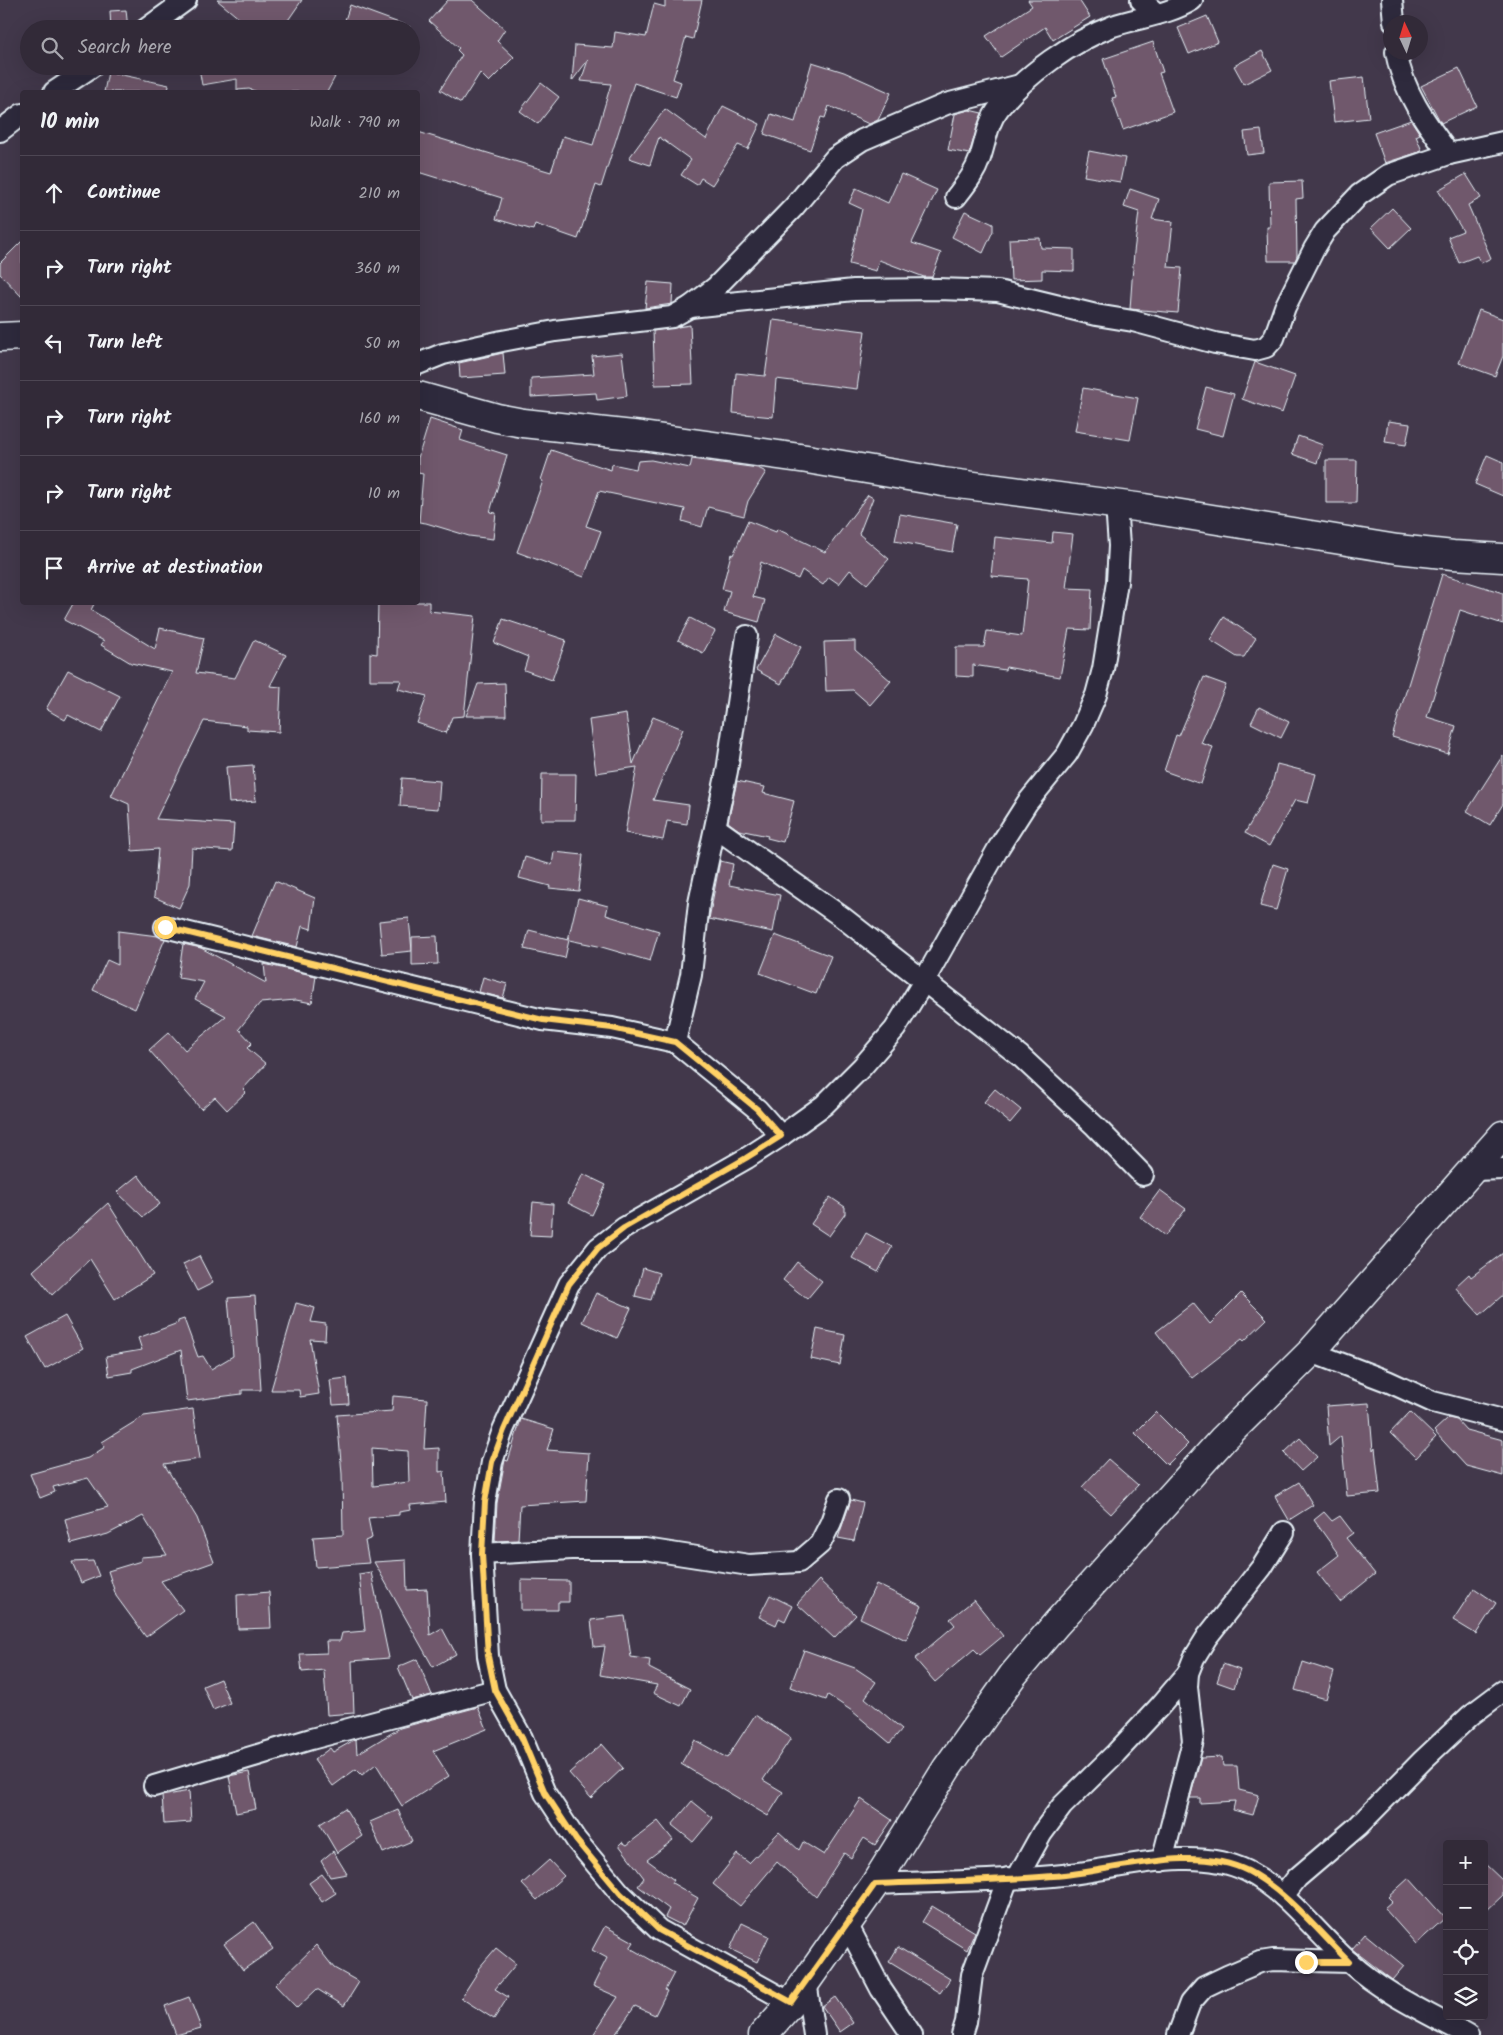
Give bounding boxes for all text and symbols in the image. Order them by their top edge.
north arrow [1383,15,1428,60]
search box [20,20,420,75]
text: Search here [78,33,172,63]
icon: search [38,34,66,62]
text: 10 min [40,106,100,139]
text: Walk · 790 m [310,110,400,135]
text: Continue [87,178,160,208]
icon: ahead [40,179,68,207]
text: 210 m [359,181,400,206]
text: Turn right [87,253,172,283]
icon: right [40,254,68,282]
text: 360 m [355,256,400,281]
text: Turn left [87,328,162,358]
icon: left [40,329,68,357]
text: 50 m [364,331,400,356]
text: Turn right [87,403,172,433]
icon: right [40,404,68,432]
text: 160 m [359,406,400,431]
text: Turn right [87,478,172,508]
icon: right [40,479,68,507]
text: 10 m [368,481,400,506]
text: Arrive at destination [87,553,263,583]
icon: arrive [40,554,68,582]
route start [154,916,177,939]
map controls [1443,1840,1488,2020]
button: + [1443,1840,1488,1885]
button: − [1443,1885,1488,1930]
button: locate [1443,1930,1488,1975]
route end [1295,1951,1318,1974]
button: layers [1443,1975,1488,2020]

